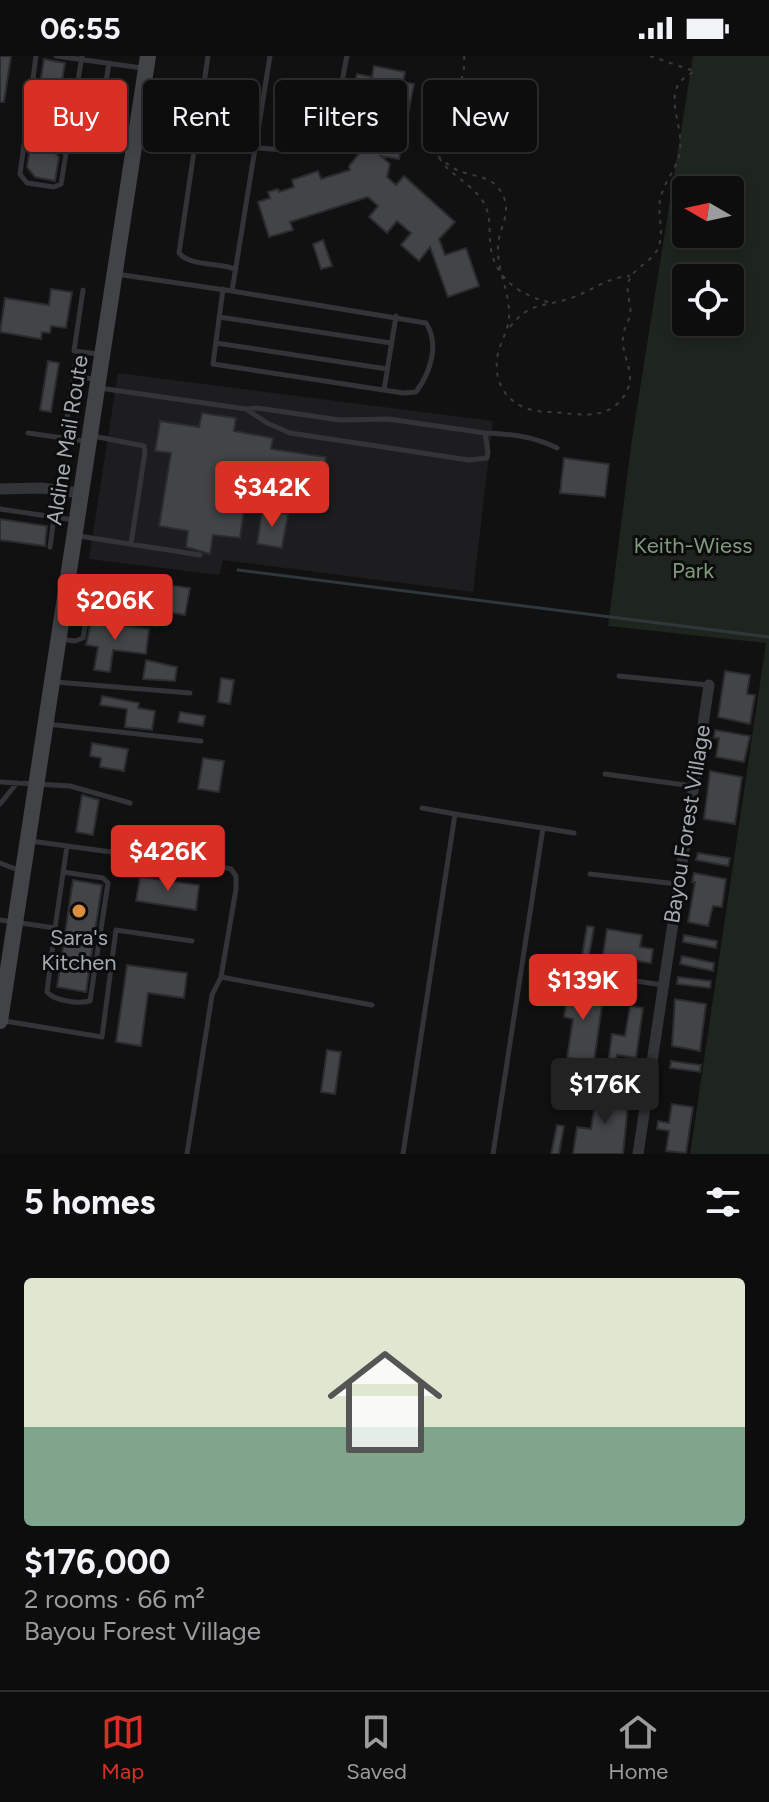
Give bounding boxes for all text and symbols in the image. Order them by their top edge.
text: 06:55 [40,10,121,47]
chip: Buy [24,80,127,152]
chip: Rent [143,80,259,152]
chip: Filters [275,80,407,152]
chip: New [423,80,537,152]
north arrow [672,176,744,248]
map controls [672,176,744,336]
button: locate [672,264,744,336]
street label: Aldine Mail Route [40,353,94,527]
pin: $342K [216,461,328,529]
text: $342K [233,471,311,503]
park label: Keith-Wiess Park [634,532,752,584]
pin: $206K [59,574,171,642]
text: $206K [76,584,154,616]
street label: Bayou Forest Village [658,723,716,925]
pin: $426K [112,825,224,893]
text: $426K [129,835,207,867]
marker: Sara's Kitchen [70,902,88,920]
place label: Sara's Kitchen [41,924,117,976]
pin: $139K [527,954,639,1022]
text: $139K [547,964,619,996]
pin: $176K [549,1058,661,1126]
text: $176K [569,1068,641,1100]
icon: filters [701,1180,745,1224]
text: 5 homes [24,1182,155,1223]
icon: home [313,1330,457,1474]
text: $176,000 [24,1542,171,1583]
text: 2 rooms · 66 m² [24,1583,205,1615]
text: Bayou Forest Village [24,1615,261,1647]
tab: Map [101,1710,145,1785]
tab: Saved [346,1710,407,1785]
tab: Home [608,1710,668,1785]

